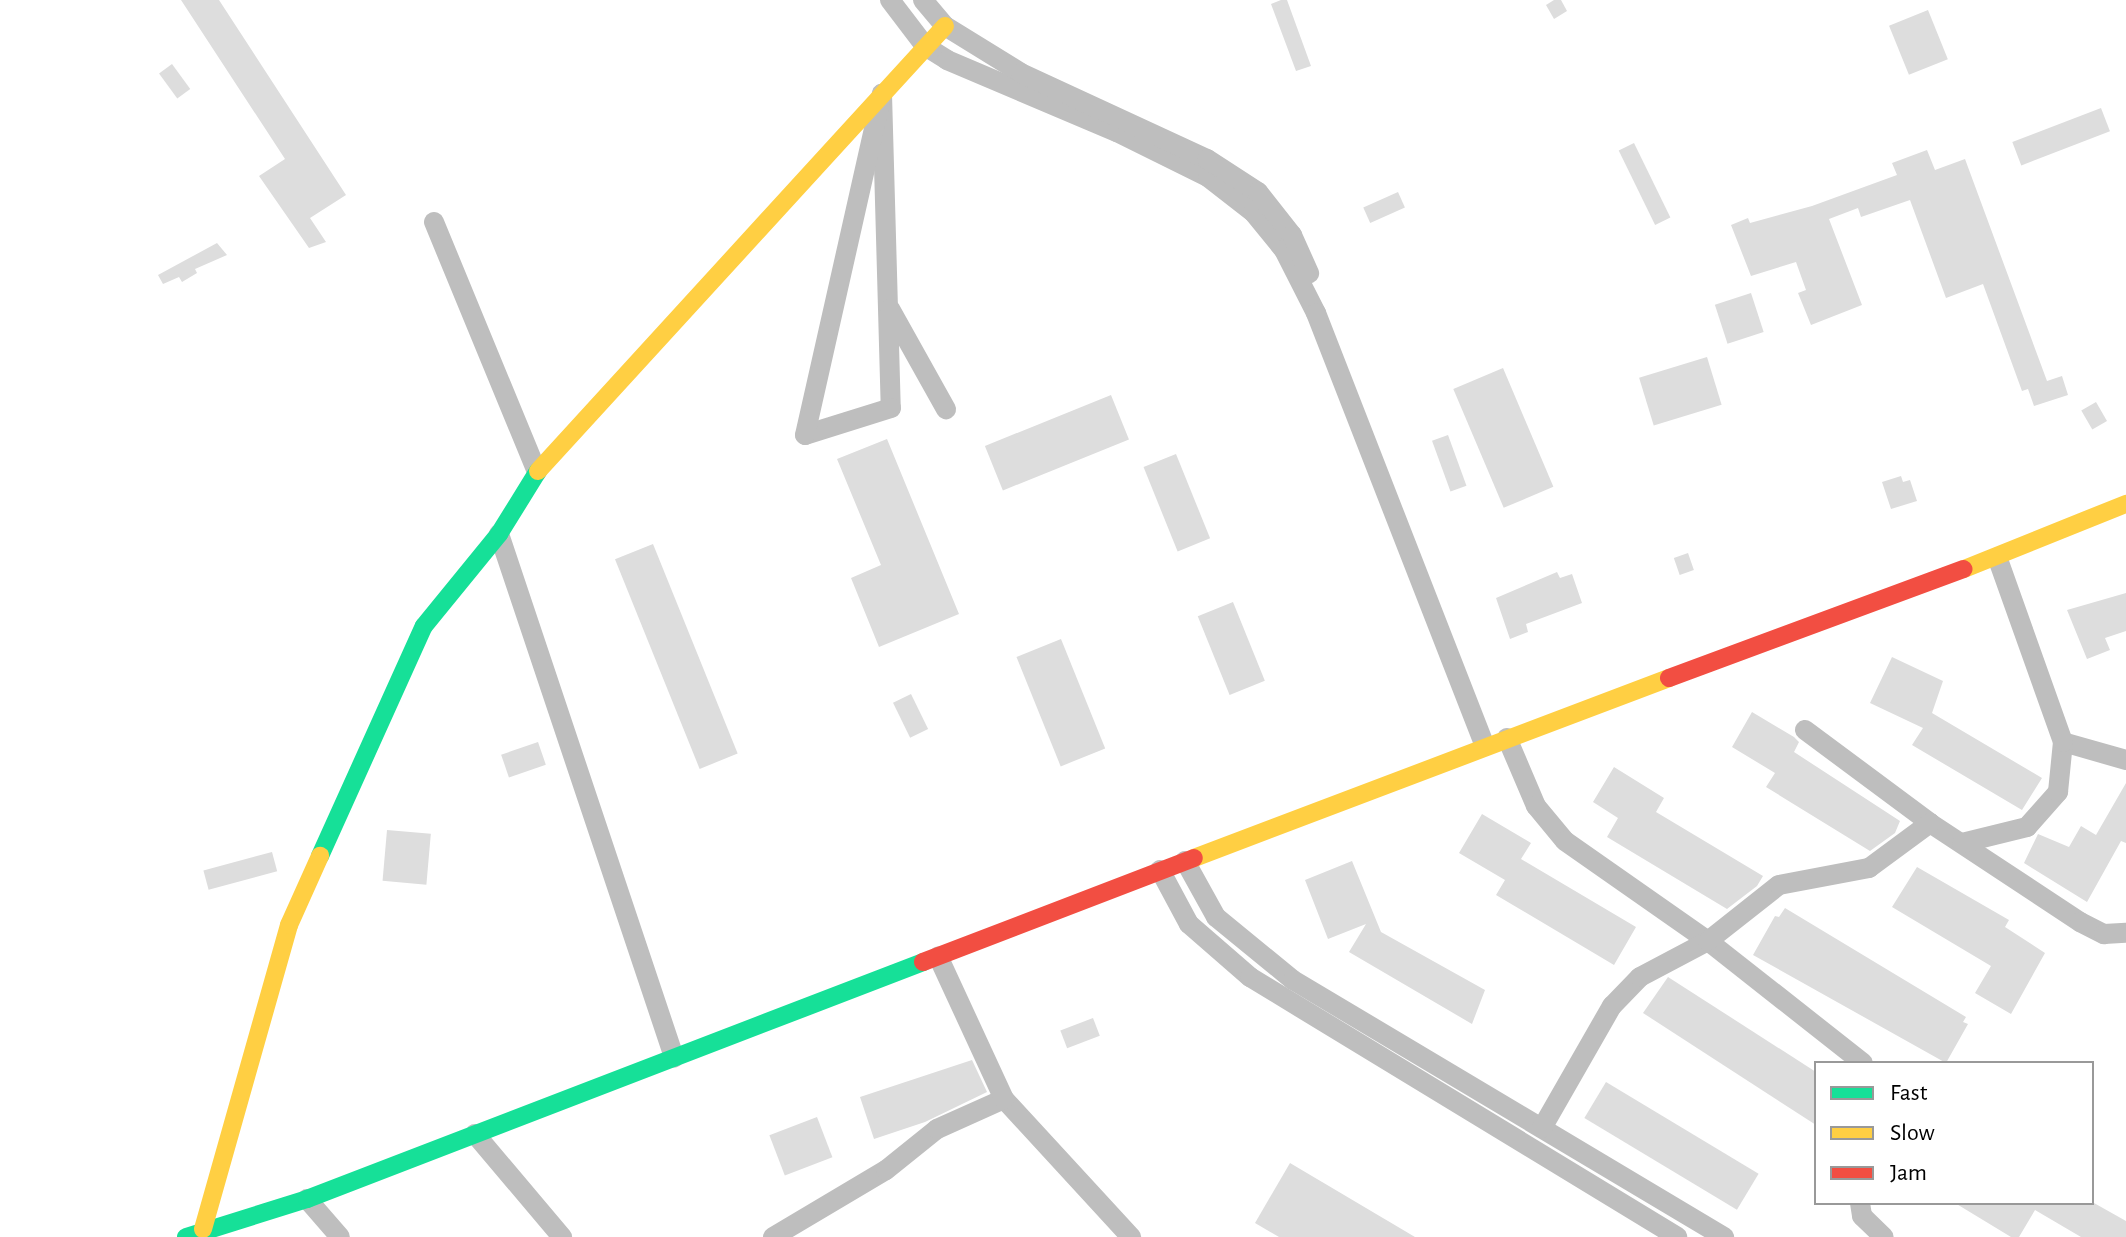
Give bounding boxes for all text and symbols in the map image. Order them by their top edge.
legend [1814,1061,2094,1205]
text: Fast [1890,1081,1927,1105]
text: Slow [1890,1121,1935,1145]
text: Jam [1890,1161,1927,1185]

